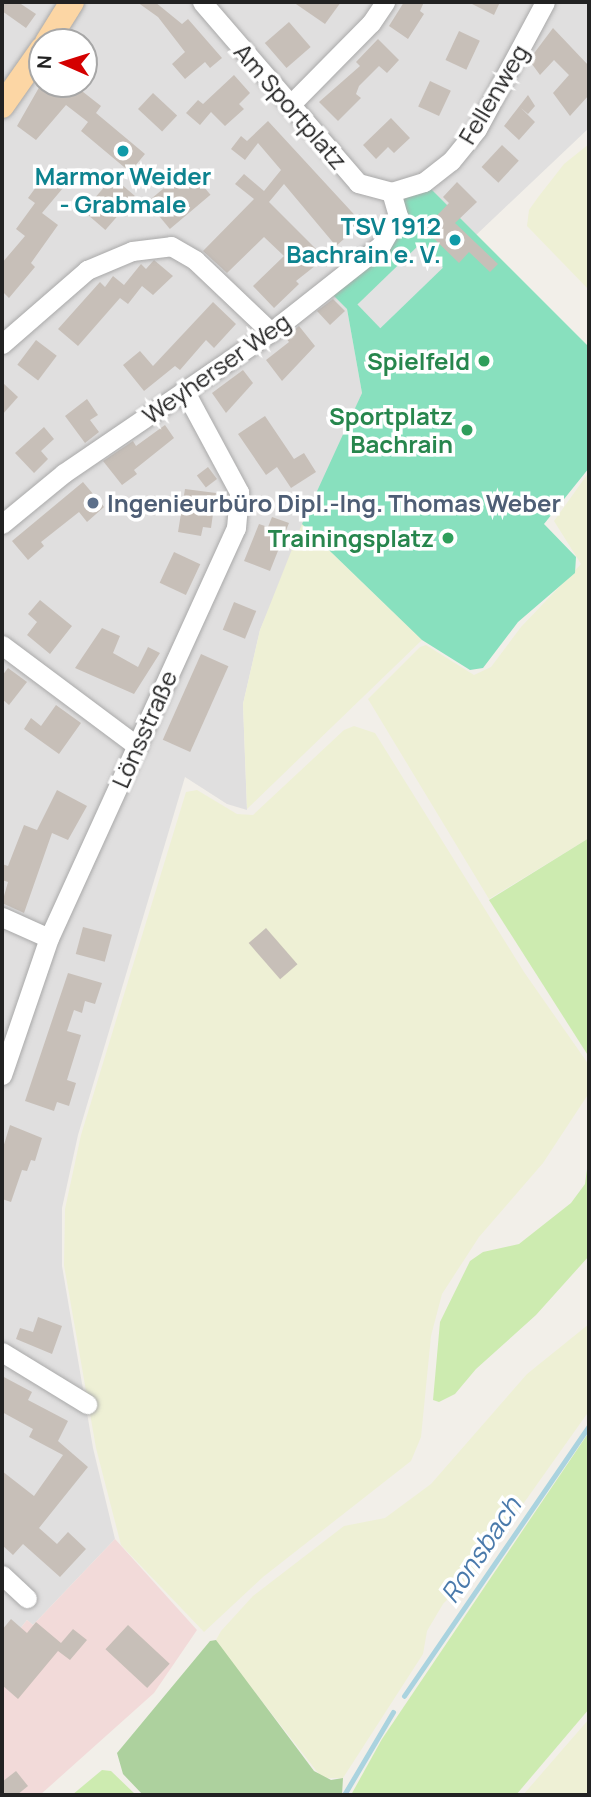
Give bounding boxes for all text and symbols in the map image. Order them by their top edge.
north arrow [28,28,98,98]
street label: Am Sportplatz [229,37,353,175]
street label: Fellenweg [452,39,534,149]
text: N [31,55,57,70]
marker: Marmor Weider - Grabmale [115,143,131,159]
place label: Marmor Weider - Grabmale [35,162,211,218]
place label: TSV 1912 Bachrain e. V. [286,212,441,268]
marker: TSV 1912 Bachrain e. V. [447,232,463,248]
street label: Weyherser Weg [137,307,295,429]
place label: Spielfeld [367,347,470,375]
marker: Spielfeld [476,353,492,369]
place label: Sportplatz Bachrain [329,402,453,458]
marker: Sportplatz Bachrain [459,422,475,438]
place label: Ingenieurbüro Dipl.-Ing. Thomas Weber [107,489,561,517]
marker: Ingenieurbüro Dipl.-Ing. Thomas Weber [85,495,101,511]
place label: Trainingsplatz [268,524,434,552]
marker: Trainingsplatz [440,530,456,546]
street label: Lönsstraße [105,666,183,792]
water label: Ronsbach [434,1491,528,1609]

